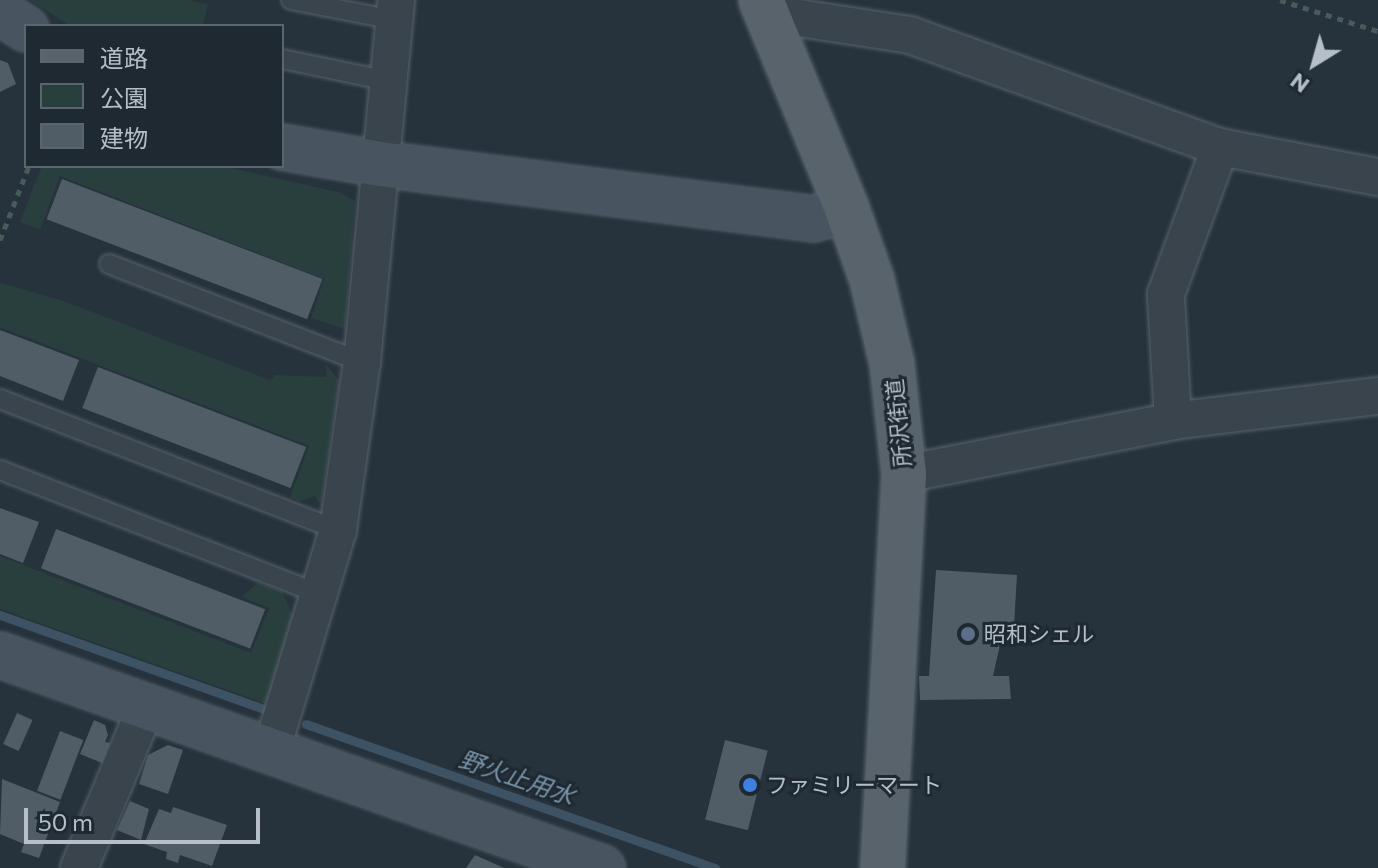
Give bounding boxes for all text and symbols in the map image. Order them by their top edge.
legend [24,24,284,168]
north arrow [1274,24,1354,104]
text: 道路 [100,43,148,72]
text: N [1285,68,1314,99]
text: 公園 [100,83,148,112]
text: 建物 [100,123,148,152]
street label: 所沢街道 [880,378,916,468]
place label: 昭和シェル [984,621,1094,647]
marker: 昭和シェル [959,625,977,643]
water label: 野火止用水 [456,744,578,810]
place label: ファミリーマート [766,772,942,798]
marker: ファミリーマート [741,776,759,794]
scale bar [28,792,264,842]
text: 50 m [38,807,93,836]

